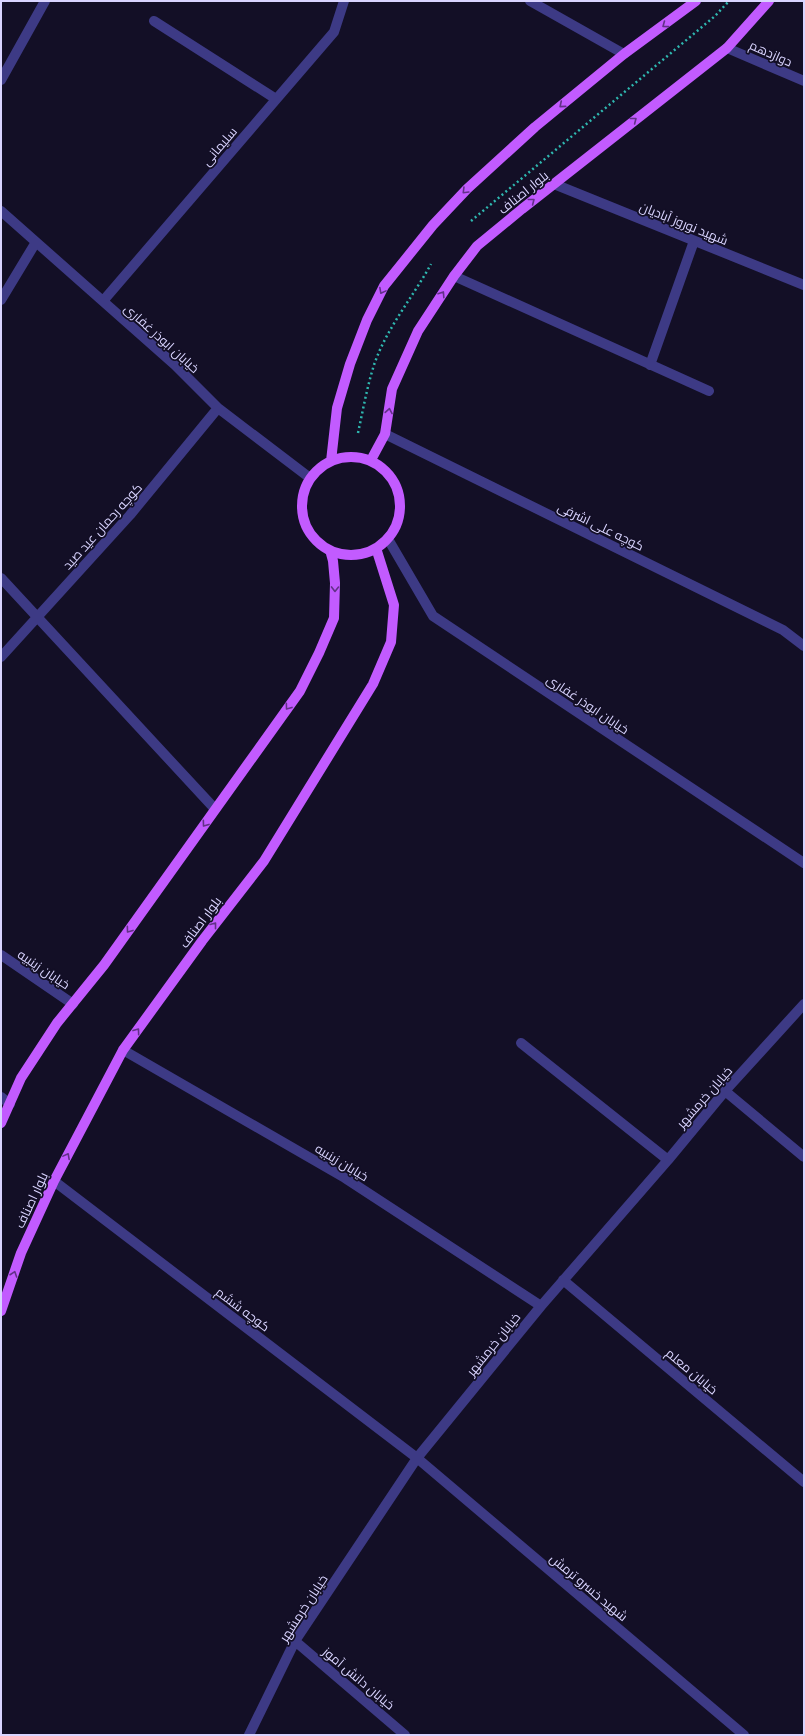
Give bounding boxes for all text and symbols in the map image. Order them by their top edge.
one-way arrow [662,20,669,27]
street label: دوازدهم [746,36,795,71]
one-way arrow [560,100,567,107]
one-way arrow [629,118,636,125]
street label: سلیمانی [198,123,240,169]
street label: بلوار اصناف [495,167,551,217]
one-way arrow [462,186,470,194]
street label: شهید نوروز آبادیان [637,198,731,248]
one-way arrow [527,199,534,206]
one-way arrow [379,286,387,294]
one-way arrow [437,291,445,298]
street label: خیابان ابوذر غفاری [121,300,203,376]
one-way arrow [384,408,392,414]
street label: کوچه رحمان عید صید [59,479,147,574]
street label: کوچه علی اشرفی [554,498,647,556]
one-way arrow [331,586,339,592]
street label: خیابان ابوذر غفاری [544,671,632,737]
one-way arrow [285,703,293,710]
one-way arrow [203,820,210,827]
street label: بلوار اصناف [176,893,224,951]
one-way arrow [209,923,216,930]
one-way arrow [126,926,134,933]
street label: خیابان زینبیه [15,946,73,992]
one-way arrow [133,1028,140,1035]
street label: خیابان خرمشهر [672,1063,735,1132]
street label: خیابان زینبیه [312,1140,372,1184]
one-way arrow [62,1153,70,1160]
street label: بلوار اصناف [11,1169,51,1231]
one-way arrow [9,1271,17,1278]
street label: کوچه ششم [212,1283,273,1336]
street label: خیابان خرمشهر [462,1309,523,1380]
street label: خیابان معلم [661,1345,721,1399]
street label: شهید خسرو ترمش [547,1550,631,1624]
street label: خیابان خرمشهر [275,1571,331,1645]
street label: خیابان دانش آموز [319,1643,398,1713]

